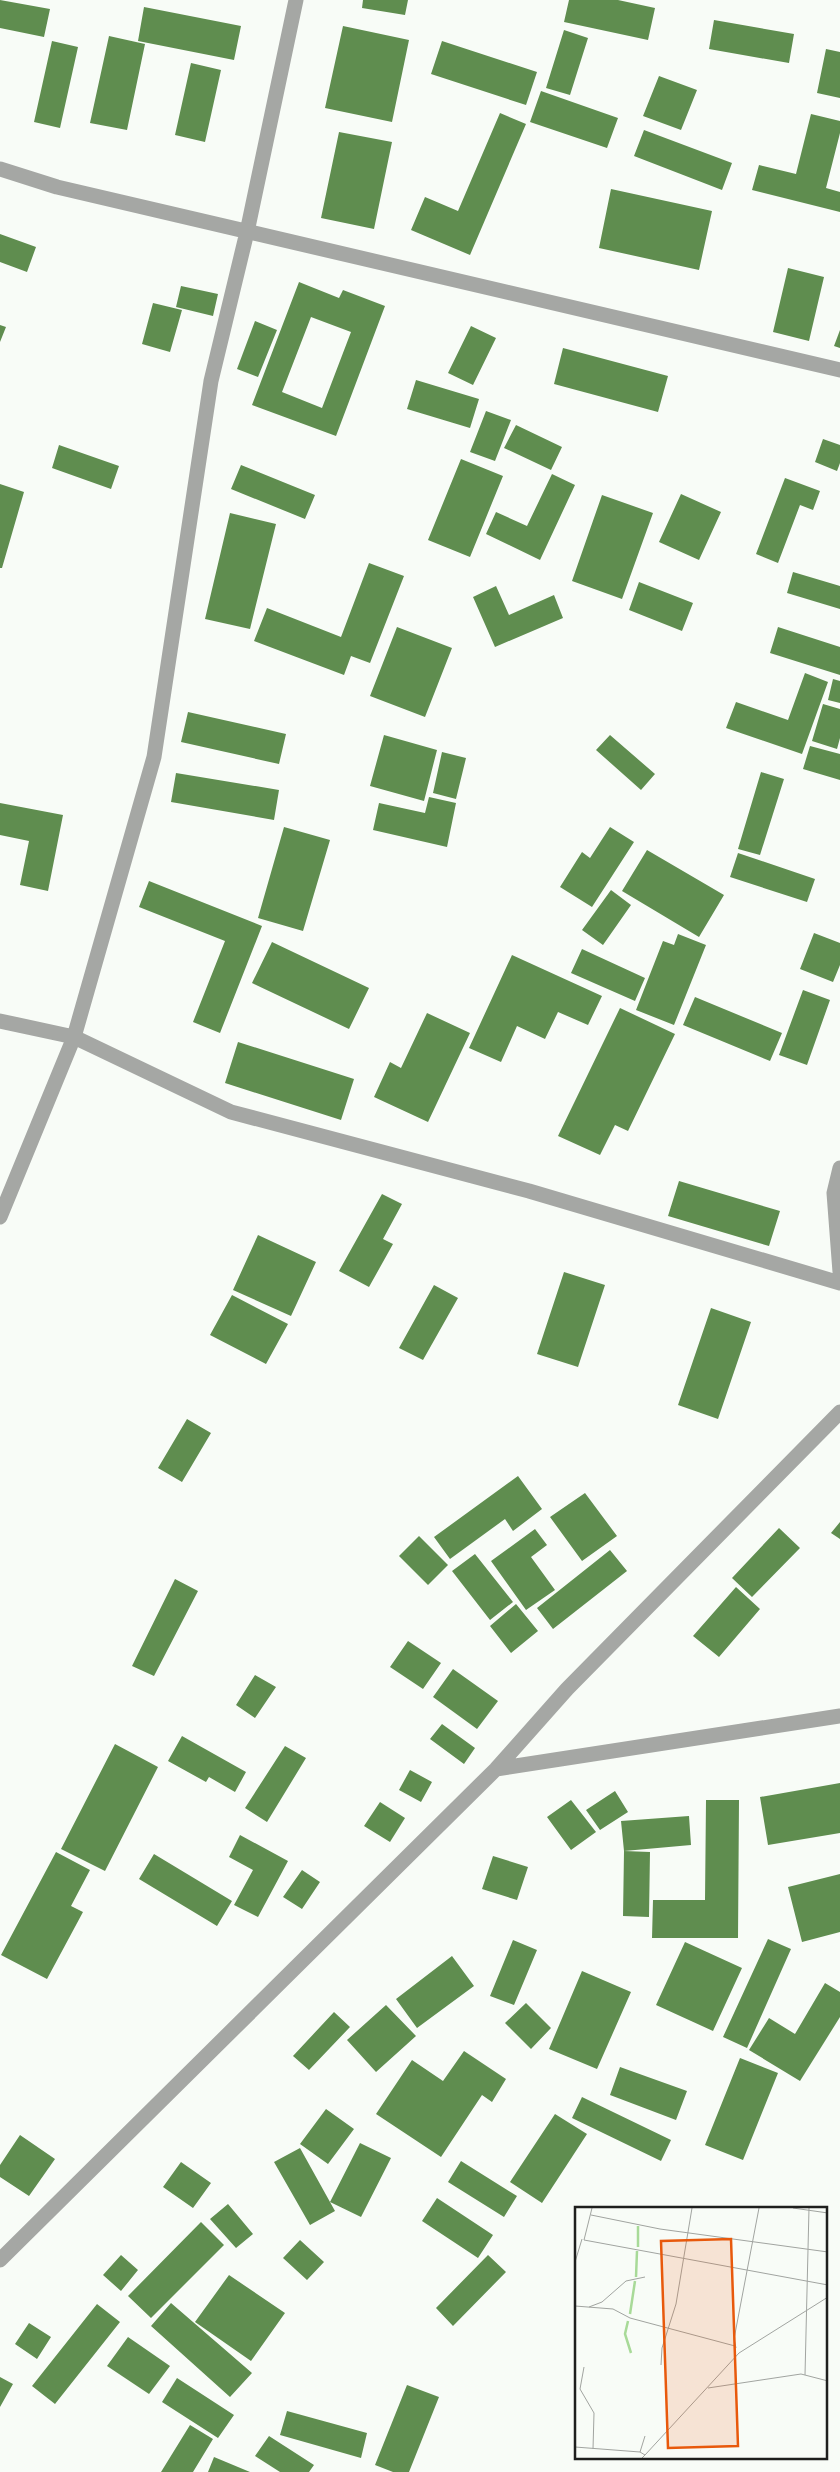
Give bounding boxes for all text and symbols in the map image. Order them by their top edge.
inset map [575,2207,828,2460]

